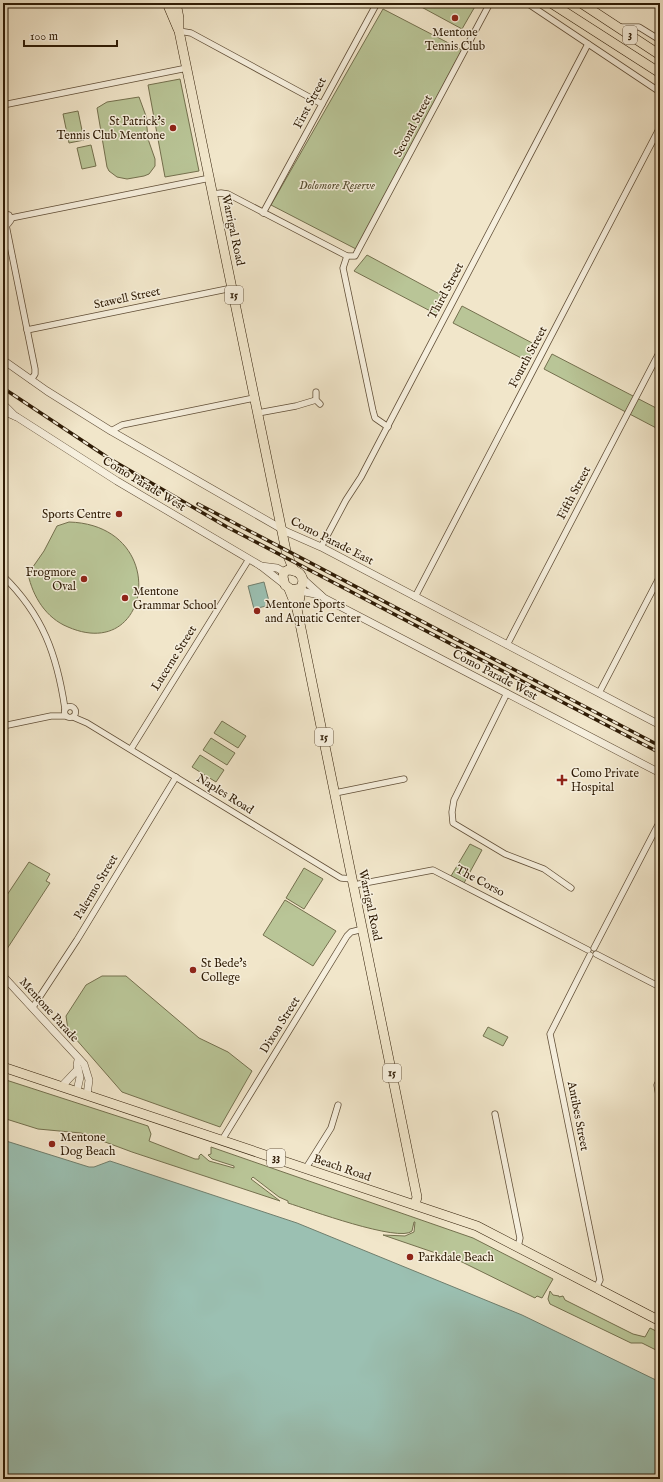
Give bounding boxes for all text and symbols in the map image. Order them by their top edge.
marker: Mentone Tennis Club [450,13,460,23]
scale bar [24,22,117,48]
place label: Mentone Tennis Club [425,25,485,54]
road number: 3 [623,26,637,44]
text: 100 m [30,29,58,44]
street label: First Street [290,75,330,131]
street label: Second Street [390,92,436,160]
place label: St Patrick's Tennis Club Mentone [56,114,165,143]
marker: St Patrick's Tennis Club Mentone [168,123,178,133]
park label: Dolomore Reserve [299,178,375,193]
street label: Warrigal Road [218,193,248,268]
street label: Third Street [425,260,467,322]
street label: Stawell Street [92,284,162,312]
road number: 15 [225,286,243,304]
street label: Fourth Street [506,324,550,390]
street label: Como Parade West [100,453,188,515]
street label: Fifth Street [554,464,594,522]
place label: Sports Centre [42,507,111,523]
marker: Sports Centre [114,509,124,519]
street label: Como Parade East [288,514,376,568]
place label: Frogmore Oval [26,565,77,594]
marker: Frogmore Oval [79,574,89,584]
place label: Mentone Grammar School [133,584,217,613]
marker: Mentone Grammar School [120,593,130,603]
place label: Mentone Sports and Aquatic Center [265,597,361,627]
marker: Mentone Sports and Aquatic Center [252,606,262,616]
street label: Lucerne Street [148,623,200,693]
street label: Como Parade West [450,646,540,704]
road number: 15 [315,728,333,746]
place label: Como Private Hospital [571,766,639,796]
street label: Naples Road [193,771,257,819]
marker: Como Private Hospital [556,774,568,786]
street label: Palermo Street [71,852,121,922]
street label: The Corso [453,862,508,900]
street label: Warrigal Road [355,868,385,943]
place label: St Bede's College [201,956,247,985]
marker: St Bede's College [188,965,198,975]
street label: Mentone Parade [16,975,82,1046]
street label: Dixon Street [257,994,303,1056]
road number: 15 [383,1064,401,1082]
street label: Antibes Street [564,1079,592,1152]
place label: Mentone Dog Beach [60,1130,116,1159]
marker: Mentone Dog Beach [47,1139,57,1149]
road number: 33 [267,1149,285,1167]
street label: Beach Road [311,1151,373,1185]
place label: Parkdale Beach [418,1250,494,1265]
marker: Parkdale Beach [405,1252,415,1262]

